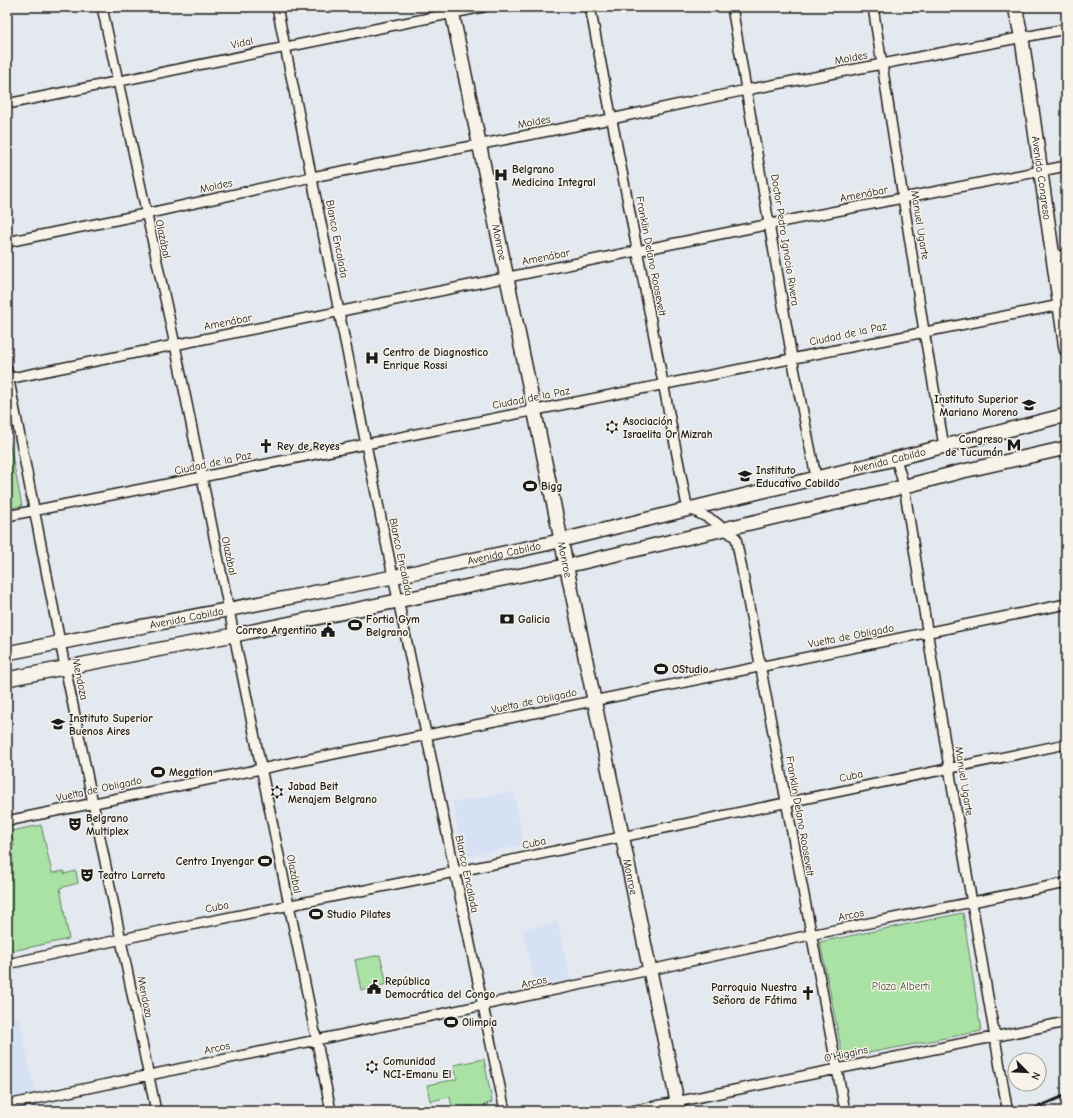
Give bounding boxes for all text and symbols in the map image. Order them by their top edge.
street label: Vidal [230,34,254,52]
street label: Moldes [833,48,869,68]
street label: Moldes [516,112,552,132]
street label: Avenida Congreso [1029,135,1054,221]
place label: Belgrano Medicina Integral [512,163,596,189]
hospital icon: Belgrano Medicina Integral [493,167,509,183]
street label: Doctor Pedro Ignacio Rivera [768,173,802,307]
street label: Moldes [198,176,234,196]
street label: Amenábar [839,183,890,205]
street label: Manuel Ugarte [908,189,932,261]
street label: Franklin Delano Roosevelt [633,195,669,318]
street label: Blanco Encalada [323,199,351,279]
street label: Olazábal [153,218,173,260]
street label: Monroe [489,223,510,262]
street label: Amenábar [521,246,572,268]
street label: Amenábar [203,311,254,333]
street label: Ciudad de la Paz [808,319,888,349]
place label: Centro de Diagnostico Enrique Rossi [383,346,488,372]
hospital icon: Centro de Diagnostico Enrique Rossi [364,350,380,366]
street label: Ciudad de la Paz [491,384,571,412]
place label: Instituto Superior Mariano Moreno [934,393,1019,419]
school or university icon: Instituto Superior Mariano Moreno [1021,397,1037,413]
place label: Asociación Israelita Or Mizrah [623,415,713,441]
synagogue icon: Asociación Israelita Or Mizrah [604,419,620,435]
place label: Congreso de Tucumán [945,433,1003,459]
metro station icon: Congreso de Tucumán [1006,437,1022,453]
church icon: Rey de Reyes [258,438,274,454]
place label: Rey de Reyes [277,440,340,453]
street label: Avenida Cabildo [851,445,927,475]
street label: Ciudad de la Paz [173,448,253,478]
place label: Instituto Educativo Cabildo [756,464,840,490]
school or university icon: Instituto Educativo Cabildo [737,468,753,484]
sports icon: Bigg [522,478,538,494]
place label: Bigg [541,480,562,493]
street label: Blanco Encalada [386,517,416,597]
street label: Olazábal [219,535,239,577]
street label: Avenida Cabildo [466,539,542,567]
street label: Monroe [555,540,575,579]
street label: Avenida Cabildo [148,604,225,631]
bank icon: Galicia [499,611,515,627]
place label: Fortia Gym Belgrano [366,613,420,639]
place label: Galicia [518,613,550,626]
sports icon: Fortia Gym Belgrano [347,617,363,633]
street label: Vuelta de Obligado [807,621,895,651]
public building icon: Correo Argentino [320,622,336,638]
place label: Correo Argentino [236,624,317,637]
street label: Mendoza [69,657,91,701]
sports icon: OStudio [653,661,669,677]
place label: OStudio [672,663,709,676]
street label: Vuelta de Obligado [490,686,578,716]
place label: Instituto Superior Buenos Aires [69,712,153,738]
school or university icon: Instituto Superior Buenos Aires [50,716,66,732]
street label: Manuel Ugarte [952,745,976,817]
street label: Franklin Delano Roosevelt [783,755,817,878]
sports icon: Megatlon [150,764,166,780]
place label: Megatlon [169,766,213,779]
street label: Cuba [838,767,864,785]
street label: Vuelta de Obligado [55,774,143,804]
place label: Jabad Beit Menajem Belgrano [288,780,377,806]
synagogue icon: Jabad Beit Menajem Belgrano [269,784,285,800]
place label: Belgrano Multiplex [86,812,129,838]
theatre icon: Belgrano Multiplex [67,816,83,832]
street label: Blanco Encalada [452,834,482,914]
street label: Cuba [521,834,547,852]
sports icon: Centro Inyengar [257,853,273,869]
street label: Olazábal [284,853,304,895]
place label: Centro Inyengar [176,855,255,868]
street label: Monroe [621,857,641,896]
theatre icon: Teatro Larreta [79,867,95,883]
place label: Teatro Larreta [98,869,165,882]
street label: Cuba [204,898,230,916]
sports icon: Studio Pilates [308,906,324,922]
street label: Arcos [837,906,865,924]
place label: Studio Pilates [327,908,391,921]
street label: Arcos [520,973,548,991]
street label: Mendoza [135,975,155,1019]
place label: República Democrática del Congo [385,975,495,1001]
public building icon: República Democrática del Congo [366,979,382,995]
park label: Plaza Alberti [872,980,930,993]
place label: Parroquia Nuestra Señora de Fátima [711,981,797,1007]
church icon: Parroquia Nuestra Señora de Fátima [800,985,816,1001]
sports icon: Olimpia [443,1014,459,1030]
place label: Olimpia [462,1016,497,1029]
street label: Arcos [203,1039,231,1057]
street label: O'Higgins [823,1043,870,1065]
north arrow [1007,1052,1047,1092]
place label: Comunidad NCI-Emanu El [383,1055,451,1081]
synagogue icon: Comunidad NCI-Emanu El [364,1059,380,1075]
text: N [1028,1070,1043,1082]

